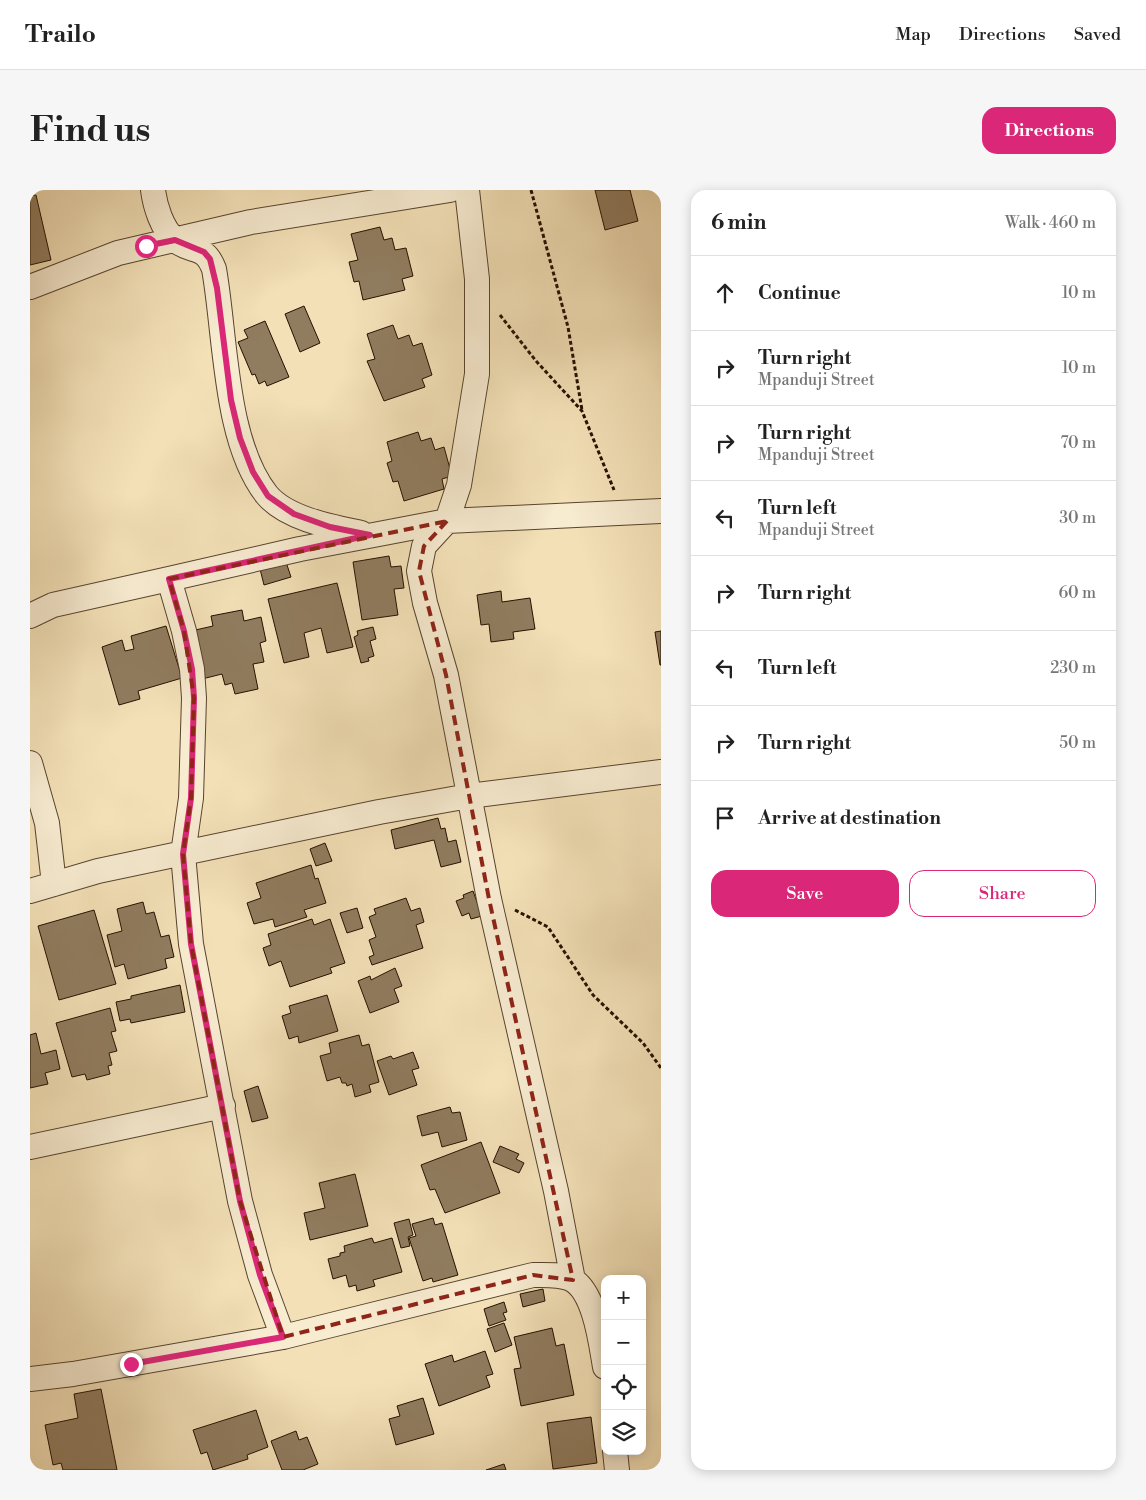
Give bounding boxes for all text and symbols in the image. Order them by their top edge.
text: Trailo [25,20,96,50]
text: Map [895,23,931,46]
text: Directions [959,23,1046,46]
text: Saved [1074,23,1121,46]
button: Directions [982,107,1116,154]
text: Find us [30,109,150,152]
text: 6 min [711,210,766,236]
text: Walk · 460 m [1005,213,1096,233]
route start [135,235,158,258]
icon: ahead [711,279,739,307]
text: Continue [758,281,841,305]
text: 10 m [1062,283,1096,303]
text: Turn right [758,346,851,370]
icon: right [711,354,739,382]
text: 10 m [1062,358,1096,378]
text: Mpanduji Street [758,370,875,390]
text: Turn right [758,421,851,445]
icon: right [711,429,739,457]
text: 70 m [1060,433,1096,453]
text: Mpanduji Street [758,445,875,465]
text: Turn left [758,496,837,520]
icon: left [711,504,739,532]
text: 30 m [1059,508,1096,528]
text: Mpanduji Street [758,520,875,540]
icon: right [711,579,739,607]
text: Turn right [758,581,851,605]
text: 60 m [1058,583,1096,603]
icon: left [711,654,739,682]
text: Turn left [758,656,837,680]
text: 230 m [1050,658,1096,678]
icon: right [711,729,739,757]
text: Turn right [758,731,851,755]
text: 50 m [1059,733,1096,753]
icon: arrive [711,804,739,832]
text: Arrive at destination [758,806,941,830]
button: Save [711,870,899,917]
button: Share [909,870,1096,917]
map controls [601,1275,646,1455]
button: + [601,1275,646,1320]
button: − [601,1320,646,1365]
route end [120,1353,143,1376]
button: locate [601,1365,646,1410]
button: layers [601,1410,646,1455]

